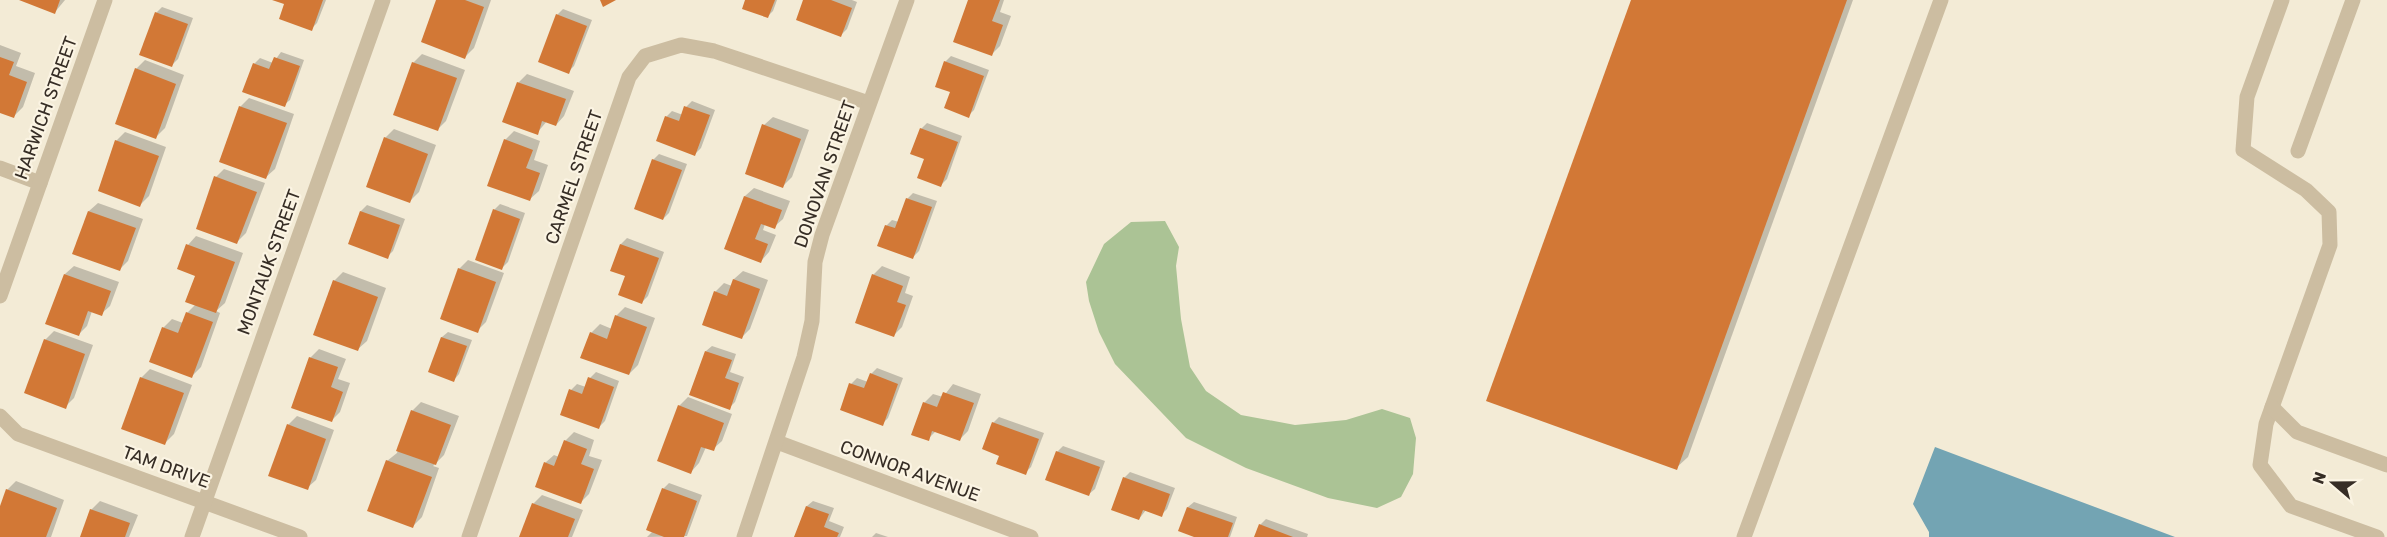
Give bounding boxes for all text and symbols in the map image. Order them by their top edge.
street label: HARWICH STREET [10,33,82,183]
street label: DONOVAN STREET [789,97,861,251]
street label: CARMEL STREET [541,107,607,247]
street label: MONTAUK STREET [232,186,306,338]
street label: CONNOR AVENUE [837,436,983,506]
street label: TAM DRIVE [119,441,213,493]
north arrow [2303,453,2363,513]
text: N [2308,469,2330,487]

